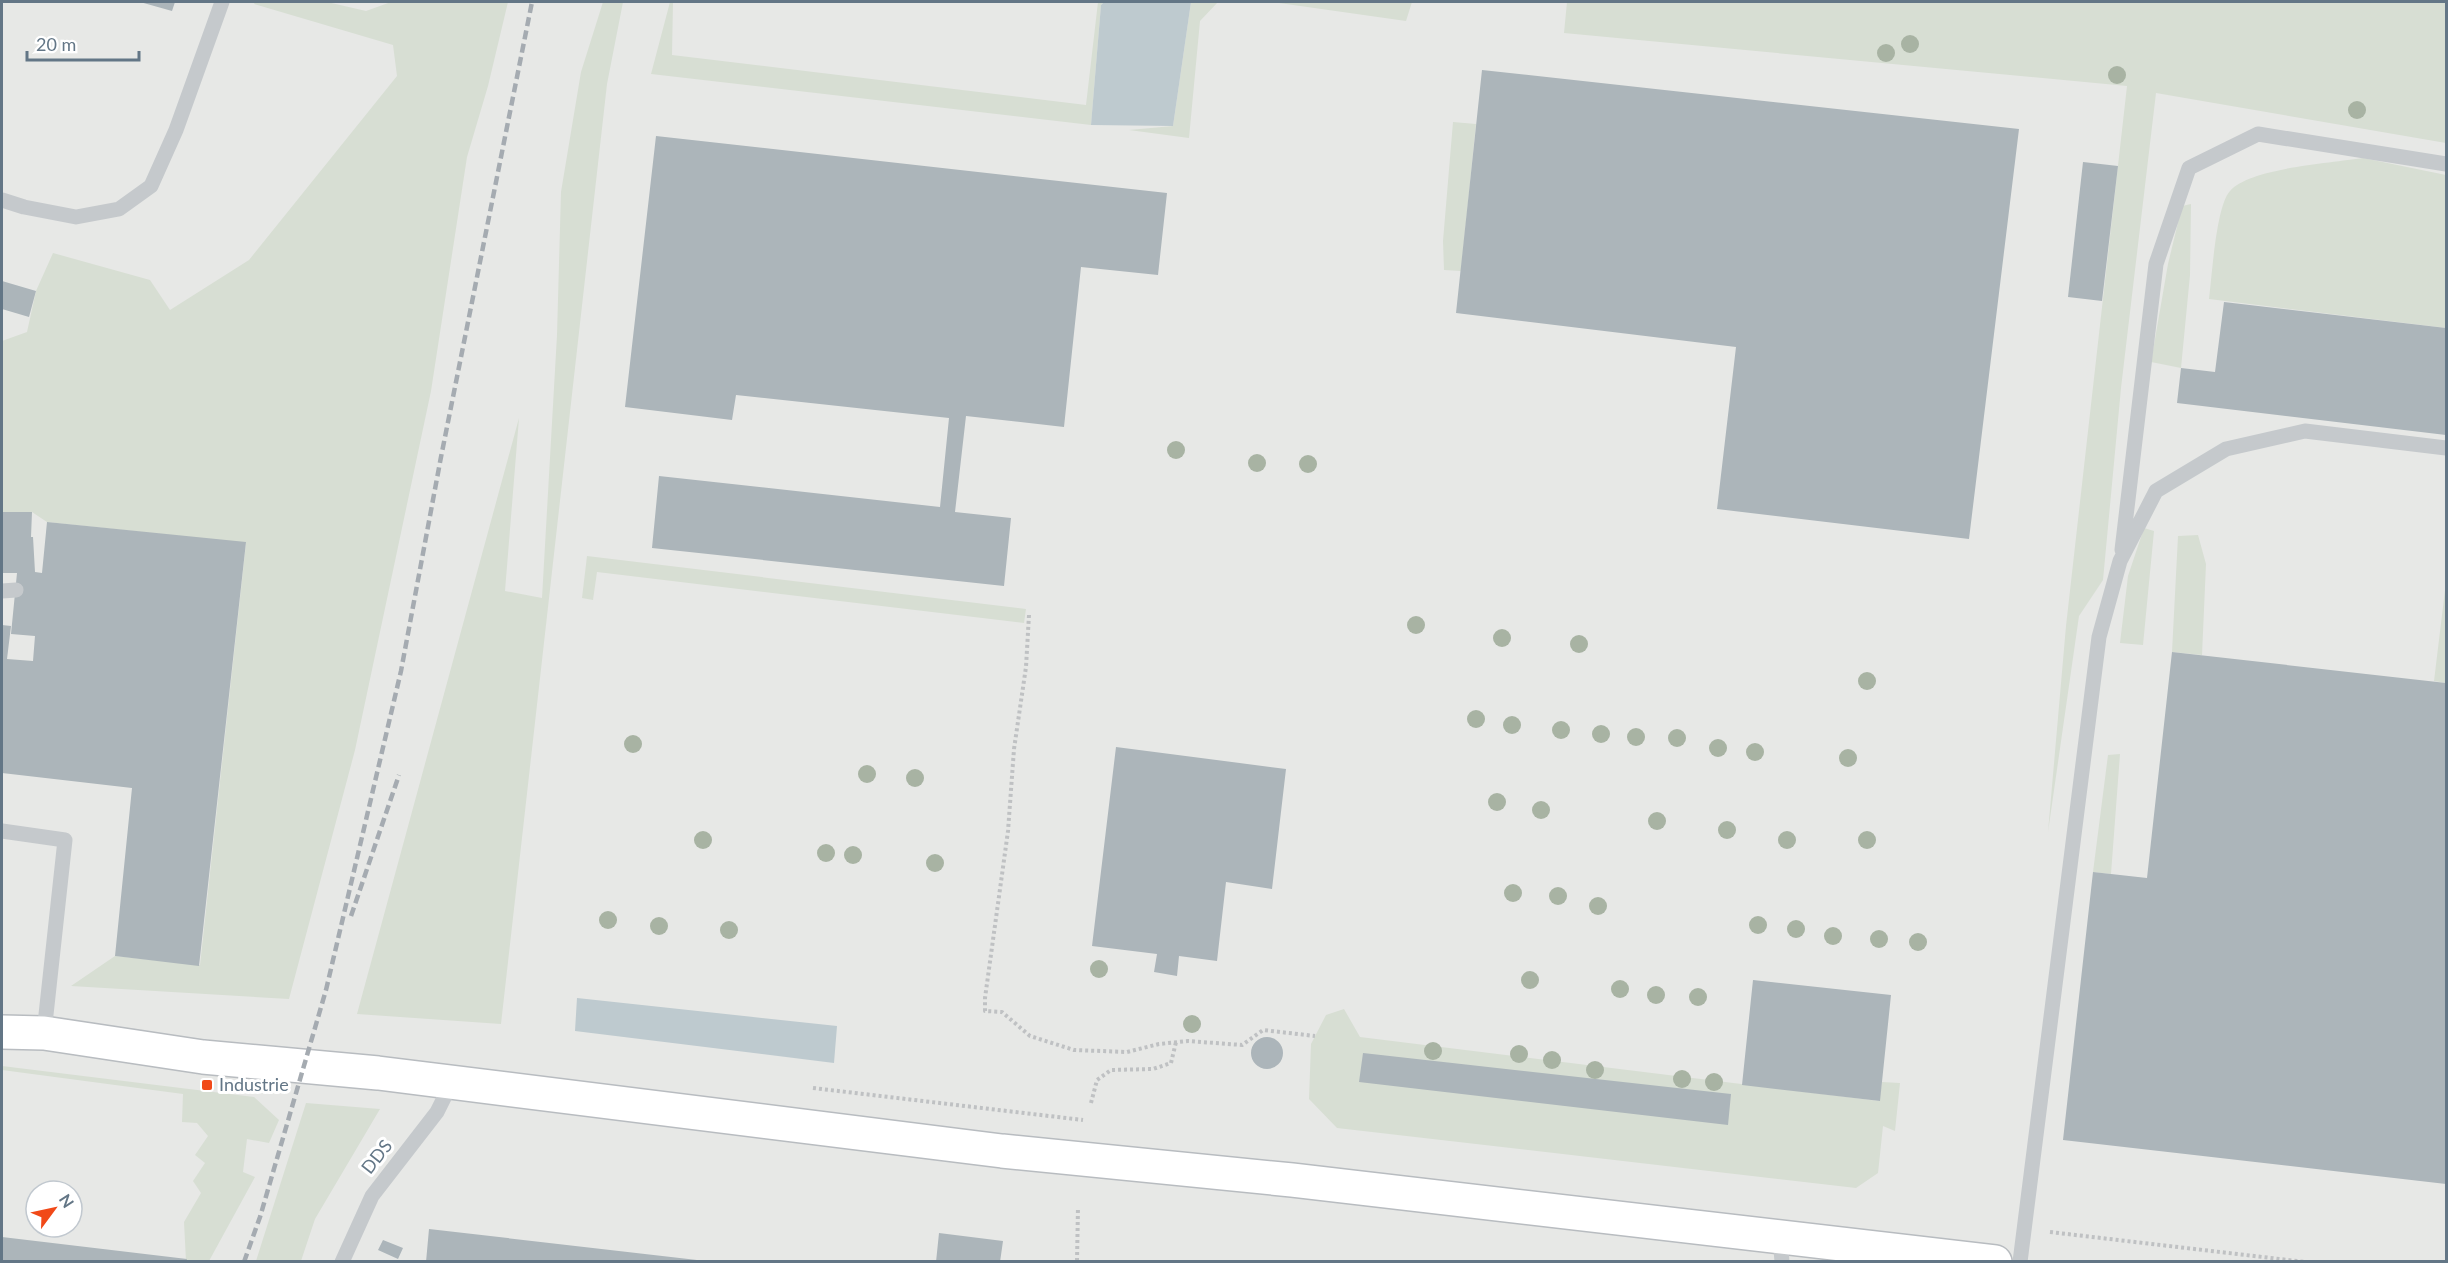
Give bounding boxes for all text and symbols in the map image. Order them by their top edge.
scale bar [27,24,140,62]
text: 20 m [36,33,76,55]
place label: Industrie [219,1073,289,1095]
marker: Industrie [200,1078,214,1092]
street label: DDS [356,1135,396,1178]
north arrow [24,1179,84,1239]
text: N [56,1190,78,1211]

